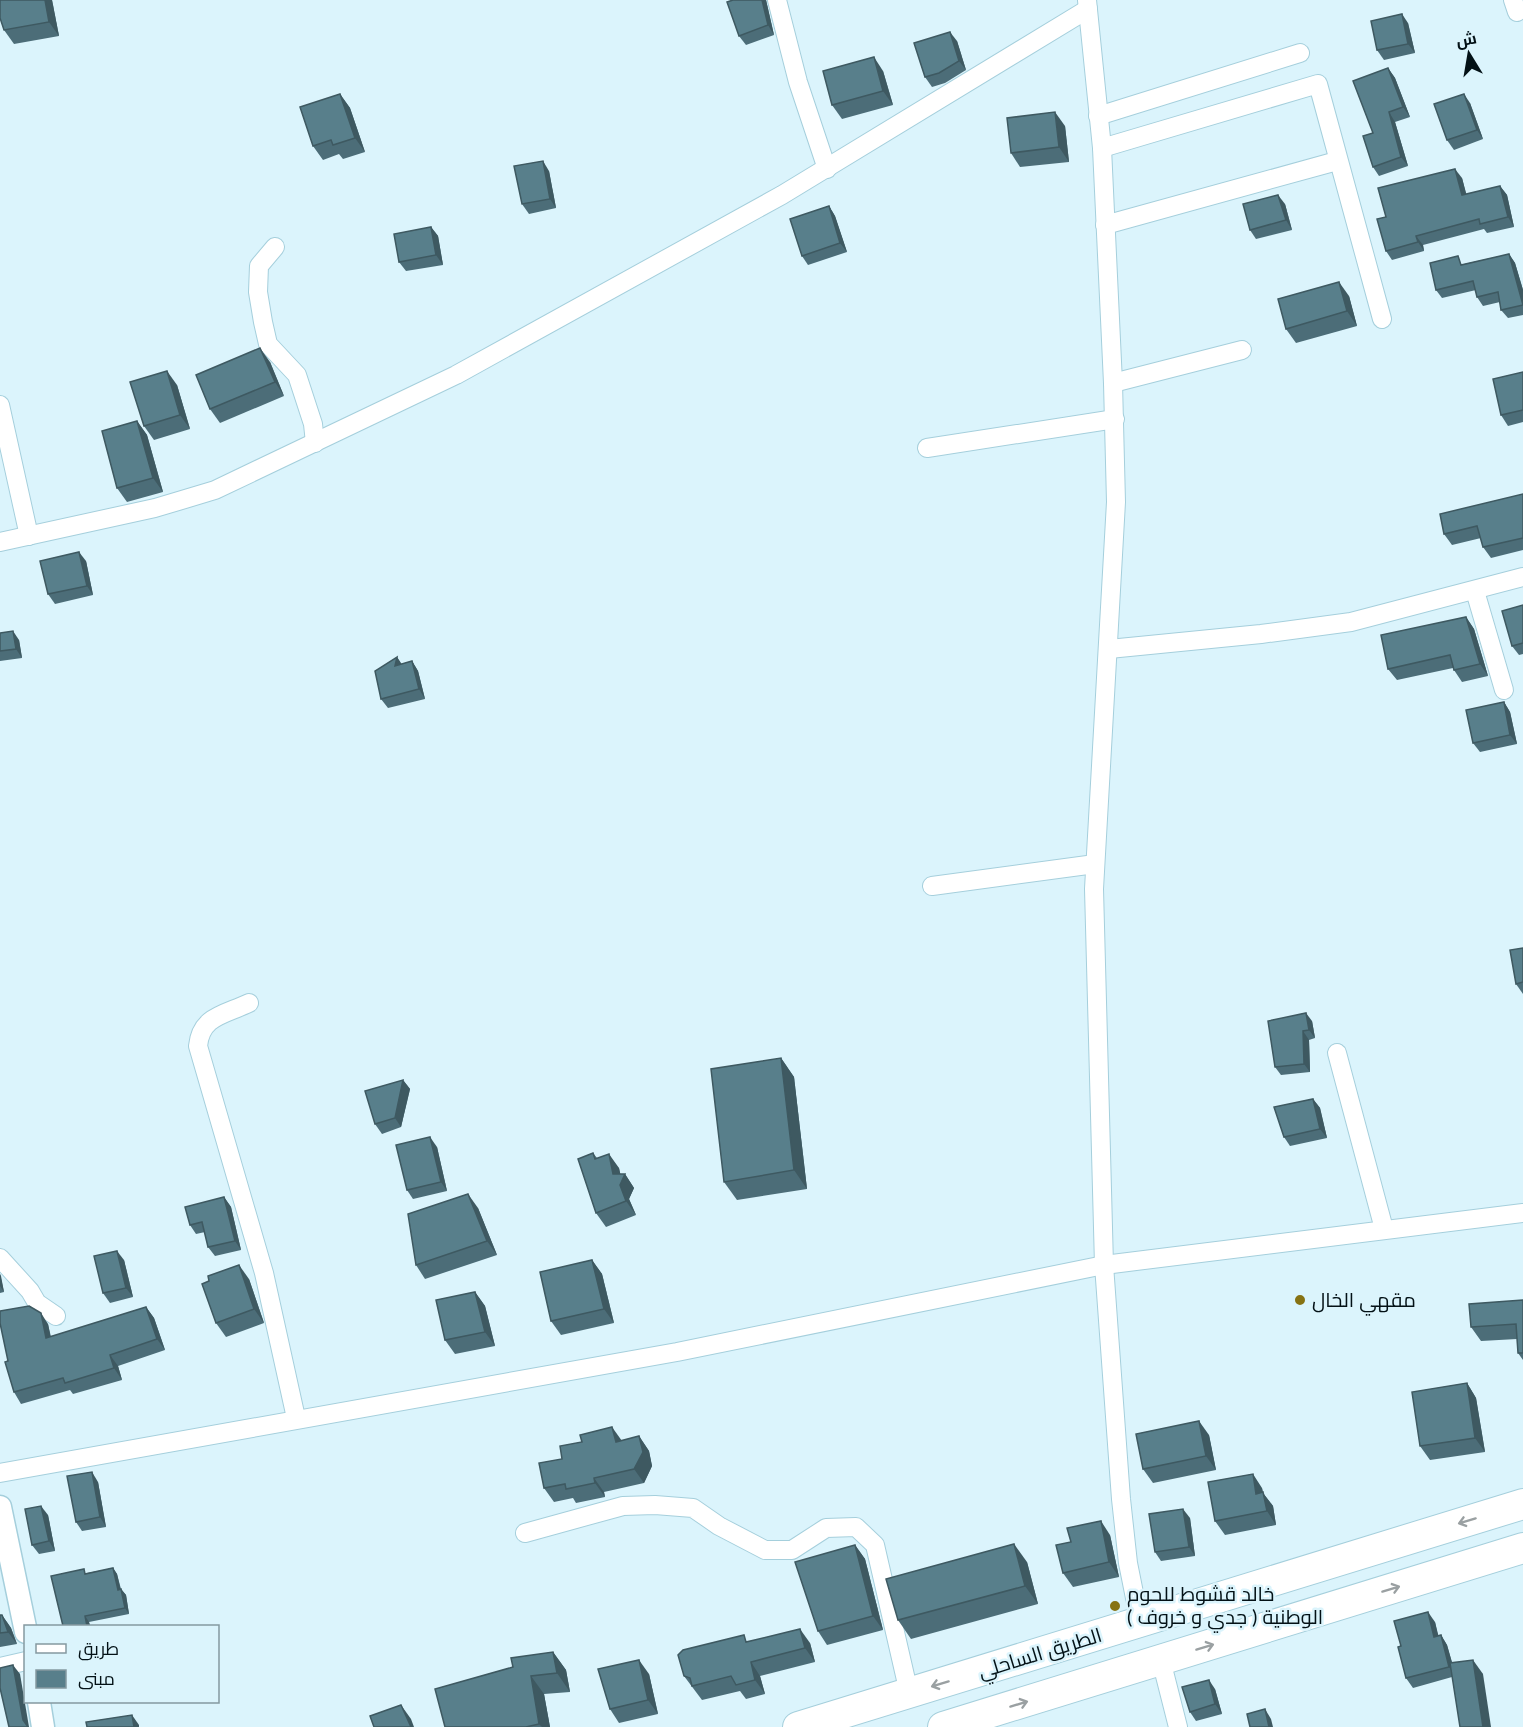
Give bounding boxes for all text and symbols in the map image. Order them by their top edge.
north arrow [1439,24,1499,84]
text: ش [1454,28,1478,51]
place label: مقهي الخال [1312,1287,1416,1316]
marker: مقهي الخال [1293,1293,1307,1307]
one-way arrow [1458,1516,1477,1527]
place label: خالد قشوط للحوم الوطنية ( جدي و خروف ) [1127,1581,1323,1633]
one-way arrow [1381,1583,1400,1594]
marker: خالد قشوط للحوم الوطنية ( جدي و خروف ) [1108,1599,1122,1613]
street label: الطريق الساحلي [975,1622,1106,1687]
legend [24,1625,219,1703]
text: طريق [78,1637,119,1661]
one-way arrow [1195,1641,1214,1652]
text: مبنى [78,1667,115,1690]
one-way arrow [931,1679,950,1690]
one-way arrow [1009,1698,1028,1709]

